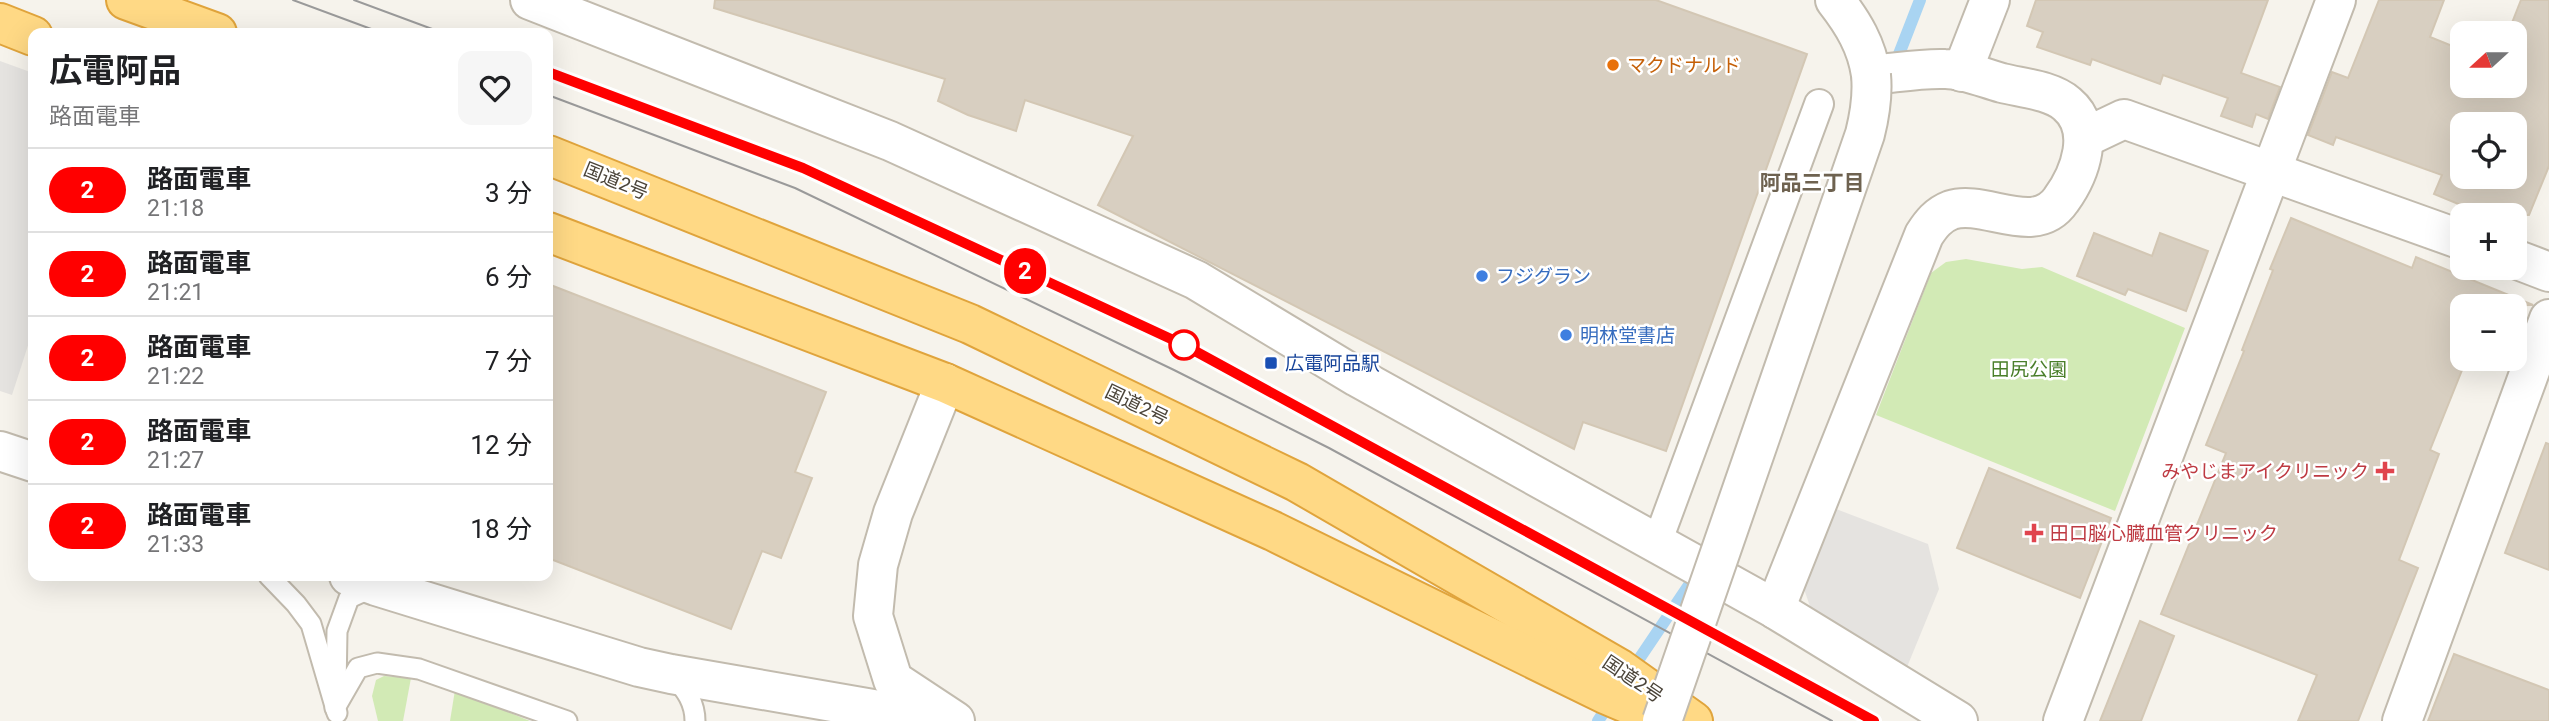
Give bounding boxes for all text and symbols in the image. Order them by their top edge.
north arrow [2450,21,2527,98]
map controls [2450,21,2527,371]
text: 広電阿品 [49,51,181,90]
button: heart [458,51,532,125]
place label: マクドナルド [1627,54,1741,77]
marker: マクドナルド [1605,57,1621,73]
text: 路面電車 [49,103,141,130]
button: locate [2450,112,2527,189]
street label: 国道2号 [580,158,652,204]
text: 路面電車 [147,164,251,194]
district label: 阿品三丁目 [1760,171,1865,195]
text: 2 [81,176,94,204]
text: 3 分 [485,178,532,208]
text: 21:18 [147,195,204,222]
button: + [2450,203,2527,280]
text: 路面電車 [147,248,251,278]
line badge: 2 [1002,248,1048,294]
text: 2 [1018,257,1032,285]
text: 2 [81,260,94,288]
text: 6 分 [485,262,532,292]
place label: フジグラン [1496,265,1591,288]
marker: フジグラン [1474,268,1490,284]
text: 21:21 [147,279,204,306]
button: − [2450,294,2527,371]
place label: 明林堂書店 [1580,324,1675,347]
marker: 明林堂書店 [1558,327,1574,343]
unlabelled marker [1169,330,1199,360]
text: 路面電車 [147,332,251,362]
text: 2 [81,344,94,372]
text: 7 分 [485,346,532,376]
place label: 広電阿品駅 [1285,352,1380,375]
marker: 広電阿品駅 [1263,355,1279,371]
park label: 田尻公園 [1991,358,2067,381]
text: 21:22 [147,363,204,390]
street label: 国道2号 [1102,380,1172,430]
text: 路面電車 [147,416,251,446]
text: 2 [81,428,94,456]
text: 12 分 [470,430,532,460]
text: 21:27 [147,447,204,474]
place label: みやじまアイクリニック [2161,460,2369,483]
marker: みやじまアイクリニック [2375,461,2395,481]
text: 路面電車 [147,500,251,530]
text: 2 [81,512,94,540]
text: 18 分 [470,514,532,544]
place label: 田口脳心臓血管クリニック [2050,522,2278,545]
marker: 田口脳心臓血管クリニック [2024,523,2044,543]
text: 21:33 [147,531,204,558]
street label: 国道2号 [1599,651,1667,707]

